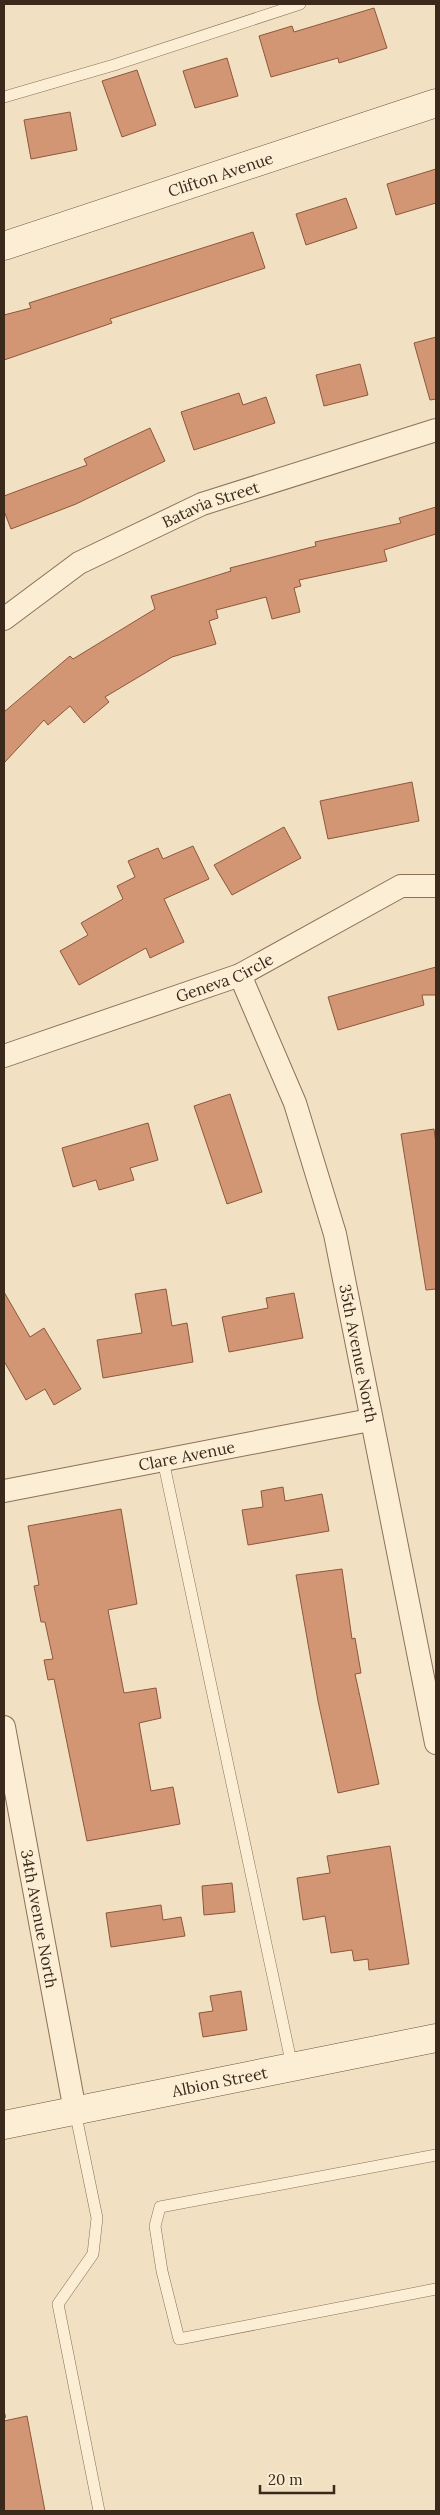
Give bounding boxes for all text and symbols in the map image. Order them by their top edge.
street label: Clifton Avenue [165,148,276,201]
street label: Batavia Street [158,476,262,532]
street label: Geneva Circle [173,949,277,1006]
street label: 35th Avenue North [335,1283,382,1425]
street label: Clare Avenue [137,1436,237,1475]
street label: 34th Avenue North [17,1848,62,1990]
street label: Albion Street [169,2062,270,2101]
scale bar [260,2462,334,2494]
text: 20 m [268,2470,303,2489]

